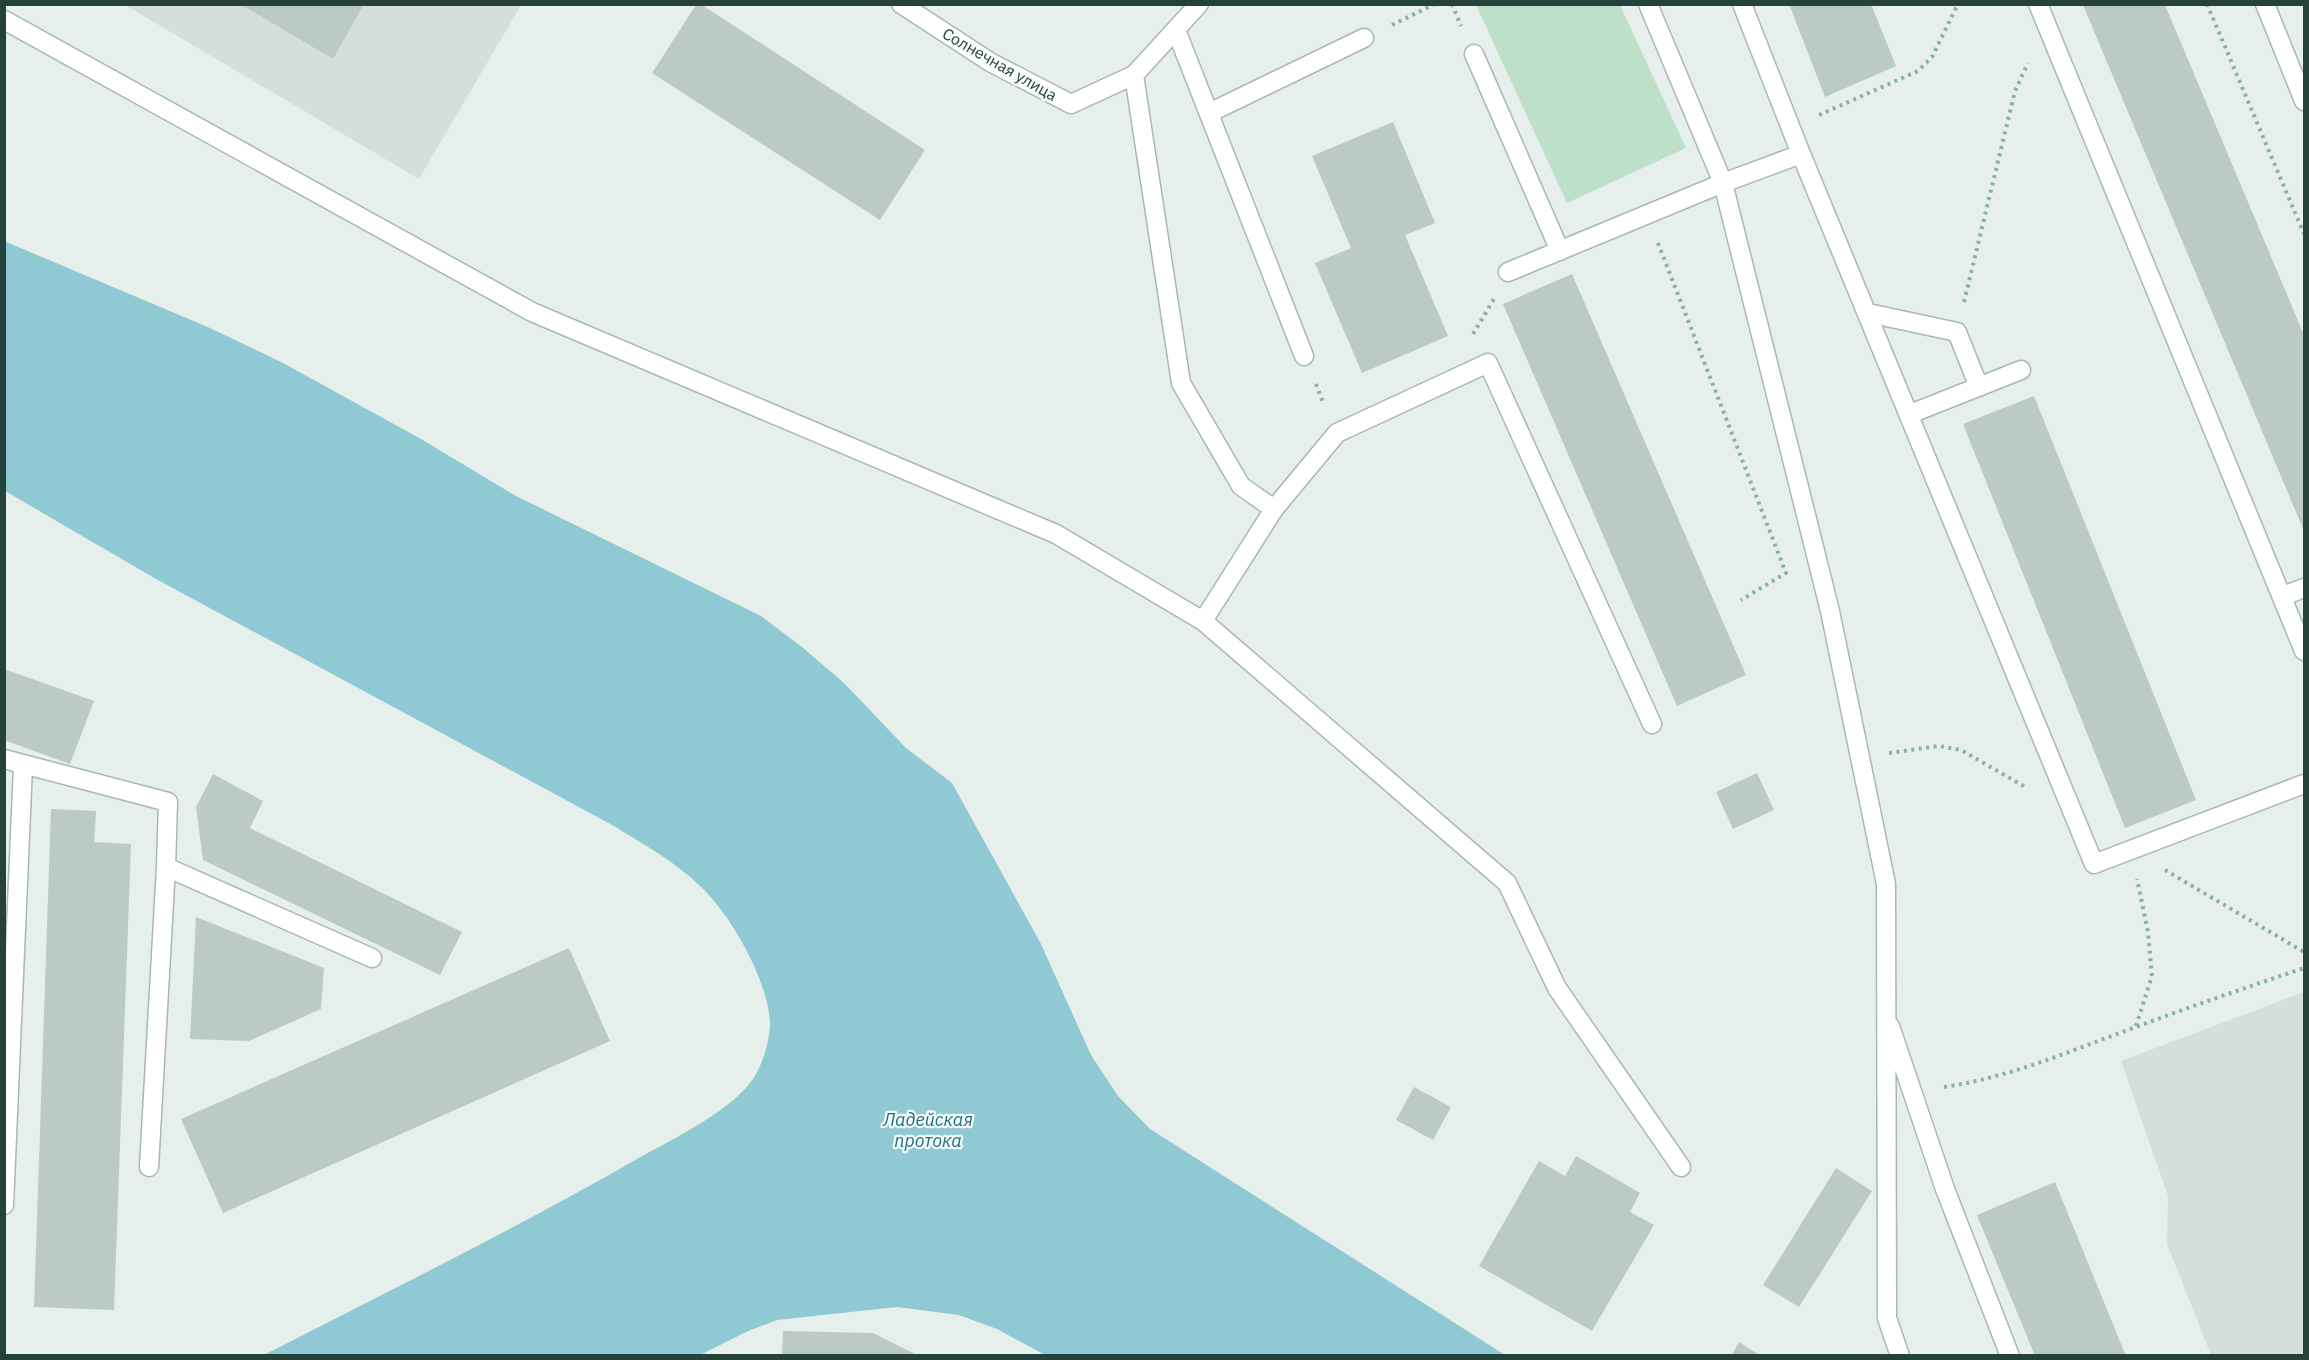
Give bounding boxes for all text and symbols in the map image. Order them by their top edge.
street label: Солнечная улица [939,23,1061,105]
water label: Ладейская протока [882,1108,973,1152]

